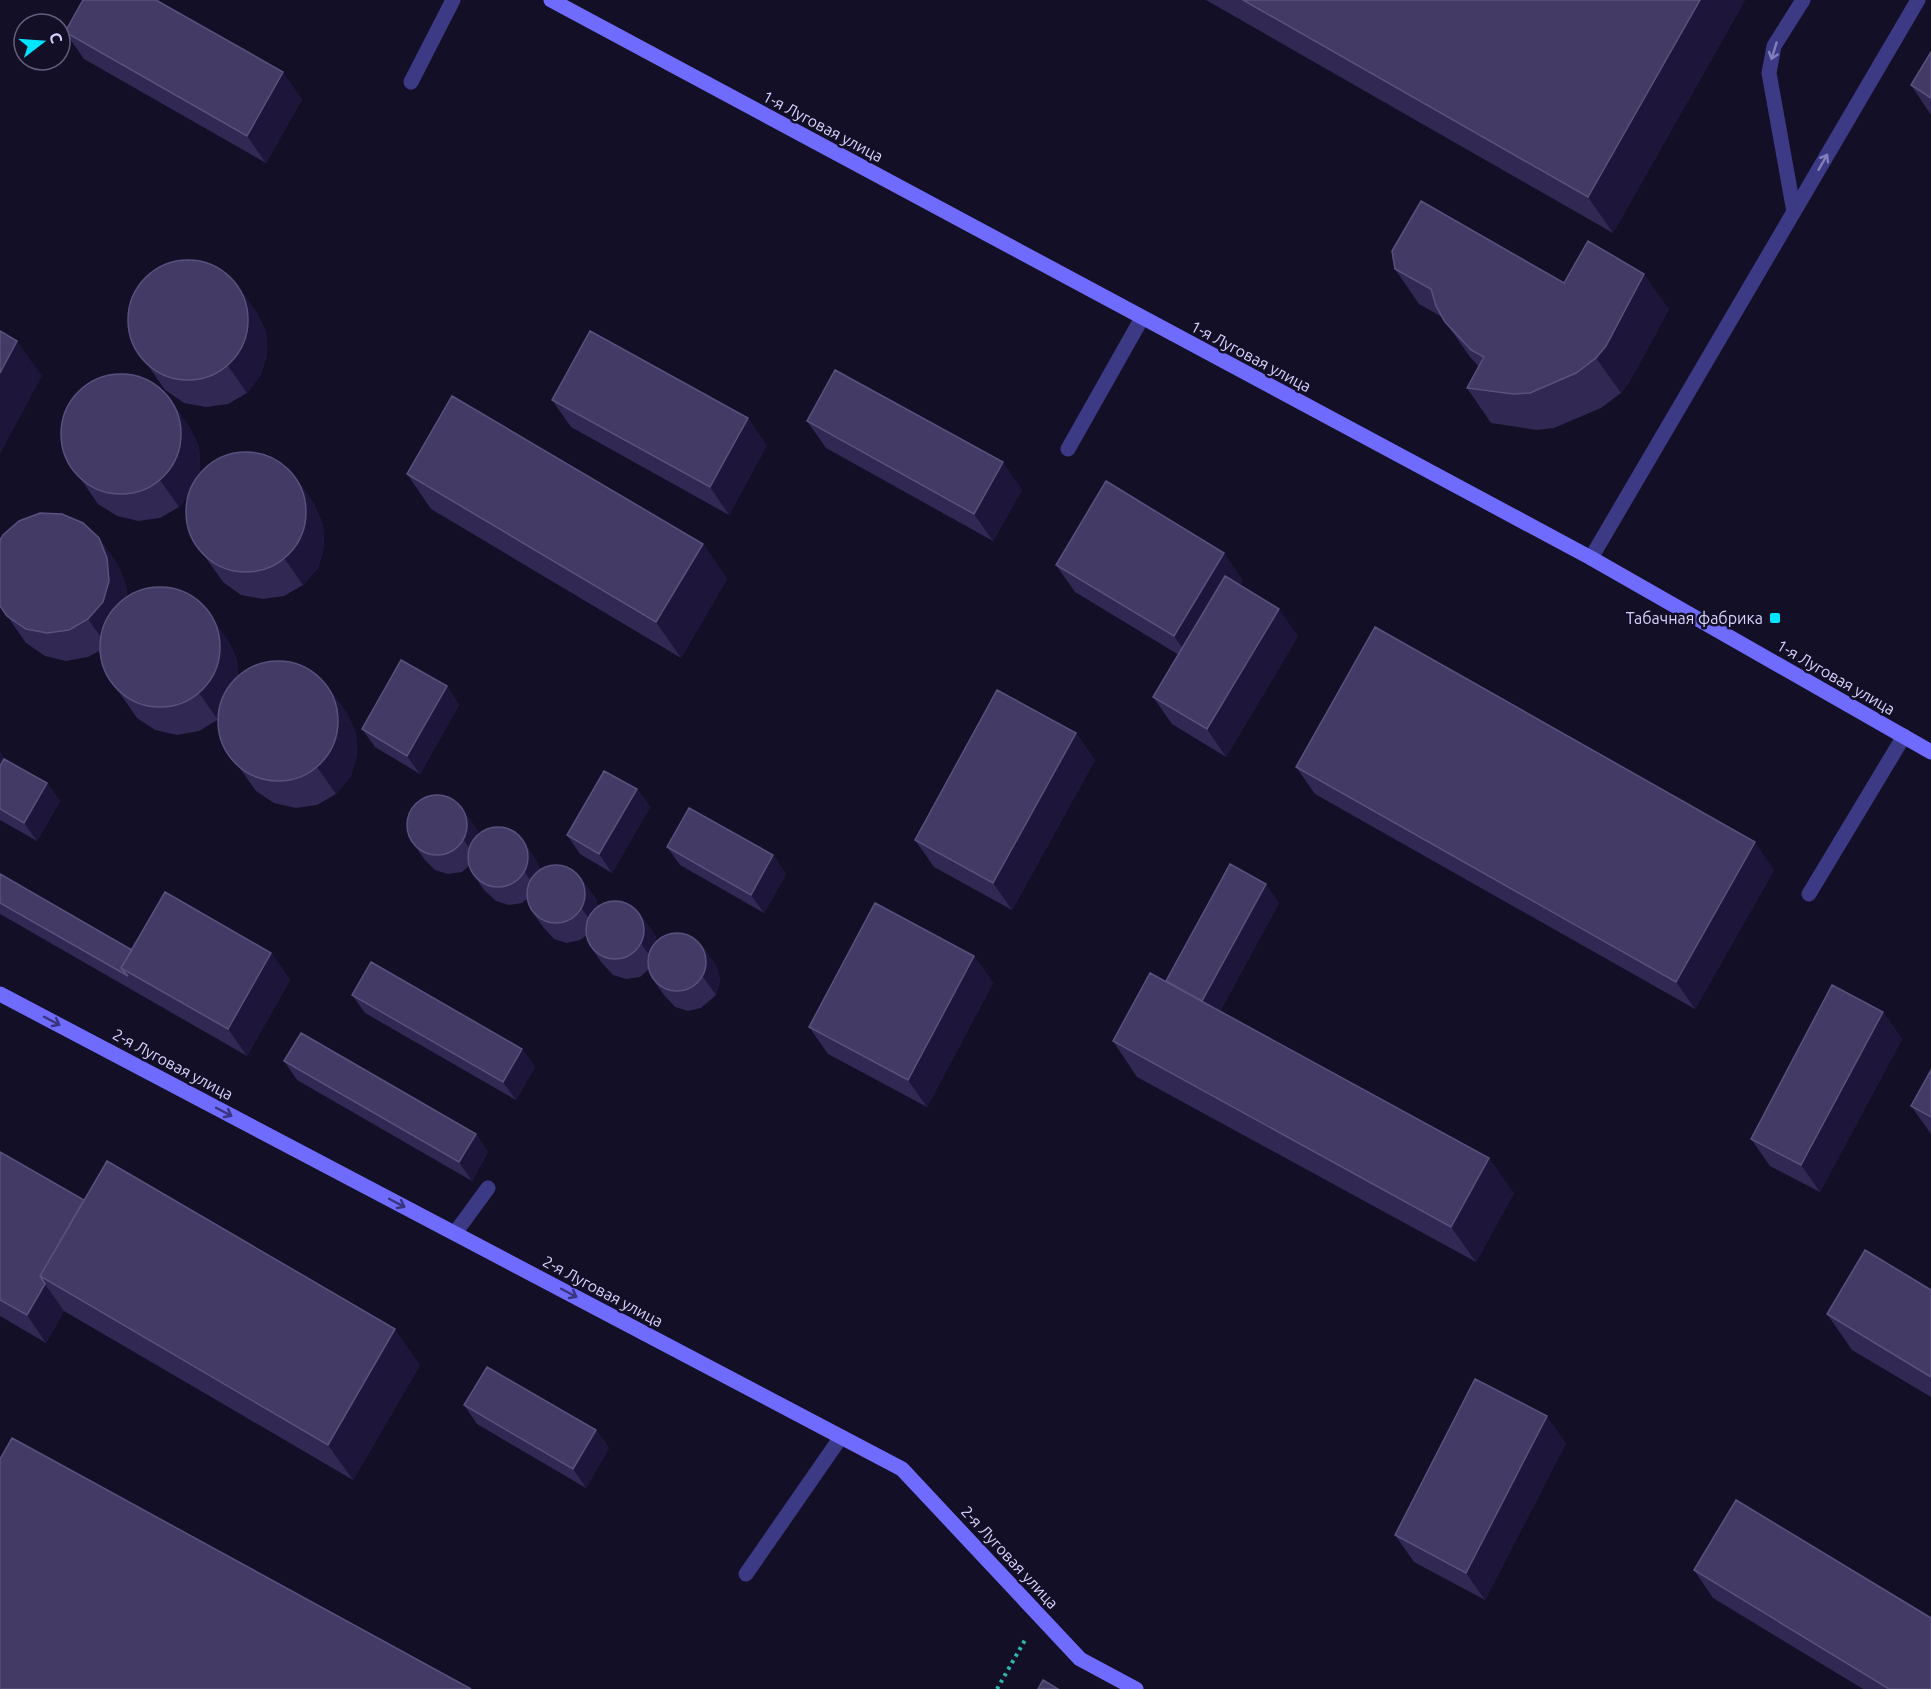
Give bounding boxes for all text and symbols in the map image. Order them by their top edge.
north arrow [12,12,72,72]
text: С [46,30,66,45]
one-way arrow [1768,41,1779,60]
street label: 1-я Луговая улица [760,87,886,165]
one-way arrow [1818,154,1830,171]
street label: 1-я Луговая улица [1188,317,1314,395]
place label: Табачная фабрика [1626,609,1763,627]
marker: Табачная фабрика [1768,611,1782,625]
street label: 1-я Луговая улица [1774,636,1898,718]
one-way arrow [42,1016,60,1027]
street label: 2-я Луговая улица [110,1025,236,1103]
one-way arrow [215,1107,233,1118]
one-way arrow [388,1197,406,1209]
street label: 2-я Луговая улица [540,1252,666,1330]
one-way arrow [560,1288,578,1300]
street label: 2-я Луговая улица [958,1502,1062,1612]

